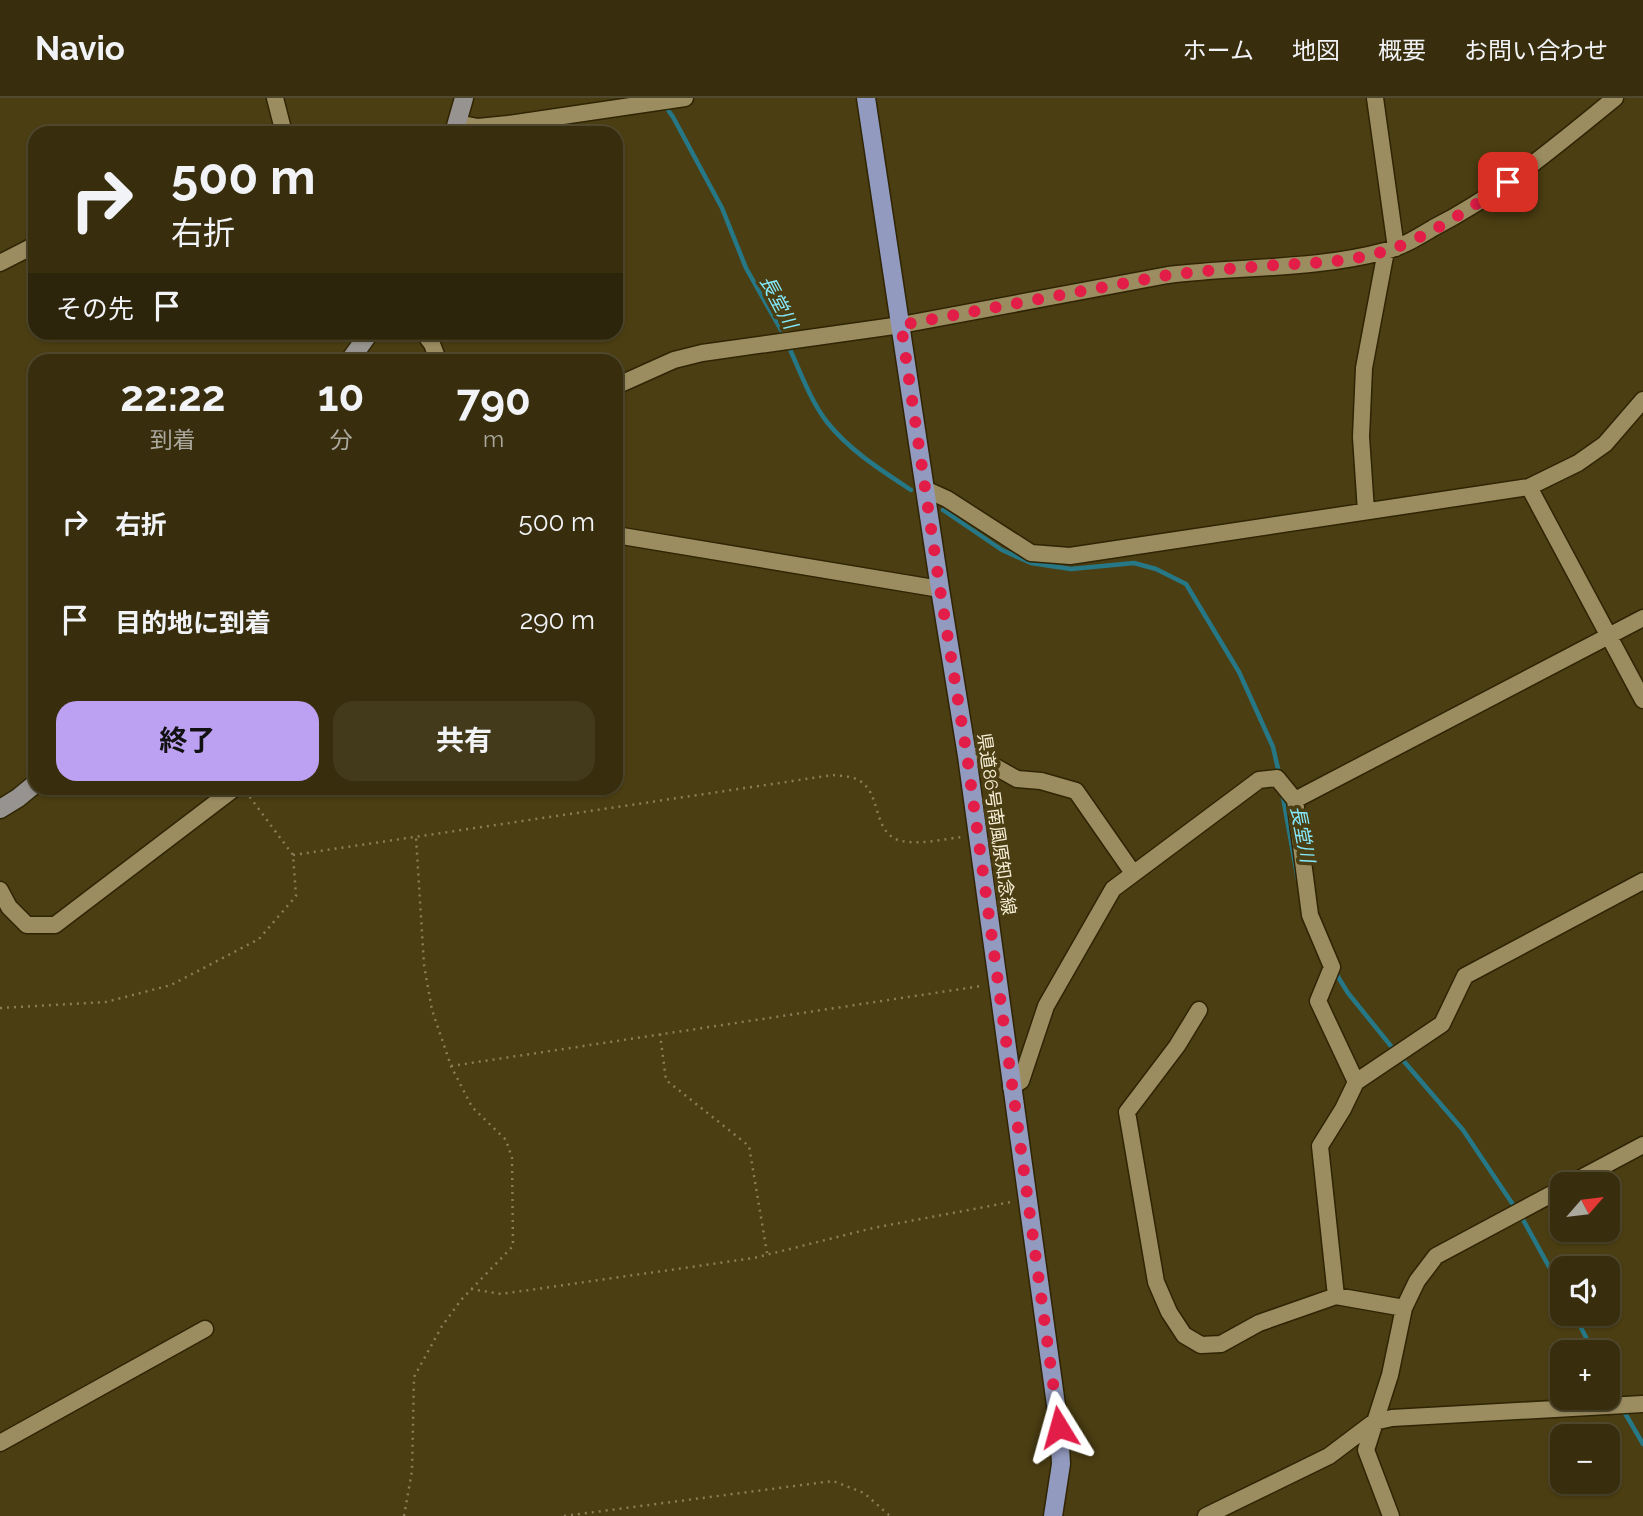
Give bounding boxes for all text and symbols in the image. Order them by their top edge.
text: Navio [35,29,125,68]
text: ホーム [1183,36,1254,65]
text: 地図 [1292,36,1340,65]
text: 概要 [1378,36,1426,65]
text: お問い合わせ [1464,36,1608,65]
text: 500 m [171,148,316,205]
pin [1478,152,1538,212]
icon: right [56,154,147,245]
icon: arrive [1489,163,1527,201]
text: 右折 [171,214,235,251]
water label: 長堂川 [756,272,803,334]
icon: arrive [148,287,186,325]
text: その先 [56,294,134,324]
text: 22:22 [120,372,225,421]
text: 10 [318,372,364,421]
text: 790 [457,376,531,425]
text: m [483,425,504,452]
text: 到着 [150,426,196,453]
text: 分 [330,426,353,453]
icon: right [56,503,94,541]
text: 500 m [518,507,595,537]
text: 右折 [115,510,167,540]
icon: arrive [56,601,94,639]
text: 290 m [520,605,595,635]
text: 目的地に到着 [115,608,271,638]
button: 終了 [56,701,319,781]
button: 共有 [333,701,595,781]
street label: 県道86号南風原知念線 [974,732,1020,916]
water label: 長堂川 [1287,804,1320,866]
north arrow [1550,1172,1620,1242]
map controls [1550,1172,1620,1494]
button: sound [1550,1256,1620,1326]
button: + [1550,1340,1620,1410]
position arrow [1022,1390,1096,1464]
button: − [1550,1424,1620,1494]

